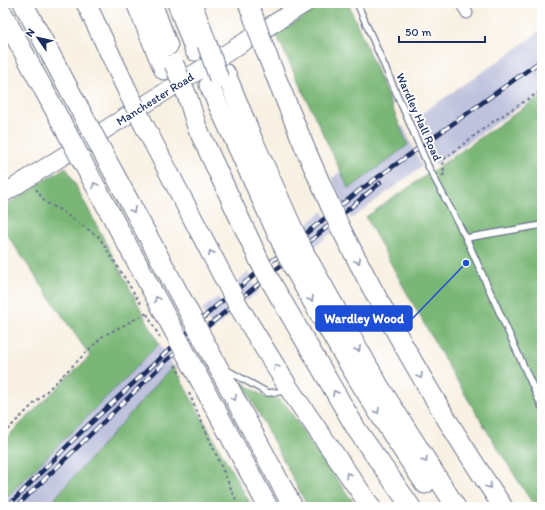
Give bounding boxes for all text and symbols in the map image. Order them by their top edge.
north arrow [18,18,58,58]
scale bar [399,18,485,44]
text: 50 m [405,25,431,39]
text: N [23,26,38,39]
street label: Manchester Road [114,69,197,129]
street label: Wardley Hall Road [393,71,445,164]
one-way arrow [92,182,100,189]
one-way arrow [129,206,136,213]
one-way arrow [208,250,216,257]
one-way arrow [353,257,361,265]
one-way arrow [306,295,313,302]
one-way arrow [154,296,161,303]
callout: Wardley Wood [316,306,412,331]
text: Wardley Wood [324,311,405,327]
one-way arrow [353,345,360,352]
one-way arrow [274,364,281,371]
one-way arrow [415,371,422,379]
one-way arrow [333,390,340,397]
one-way arrow [229,394,237,401]
one-way arrow [372,407,379,414]
one-way arrow [420,456,428,463]
one-way arrow [346,473,353,480]
one-way arrow [484,481,491,488]

